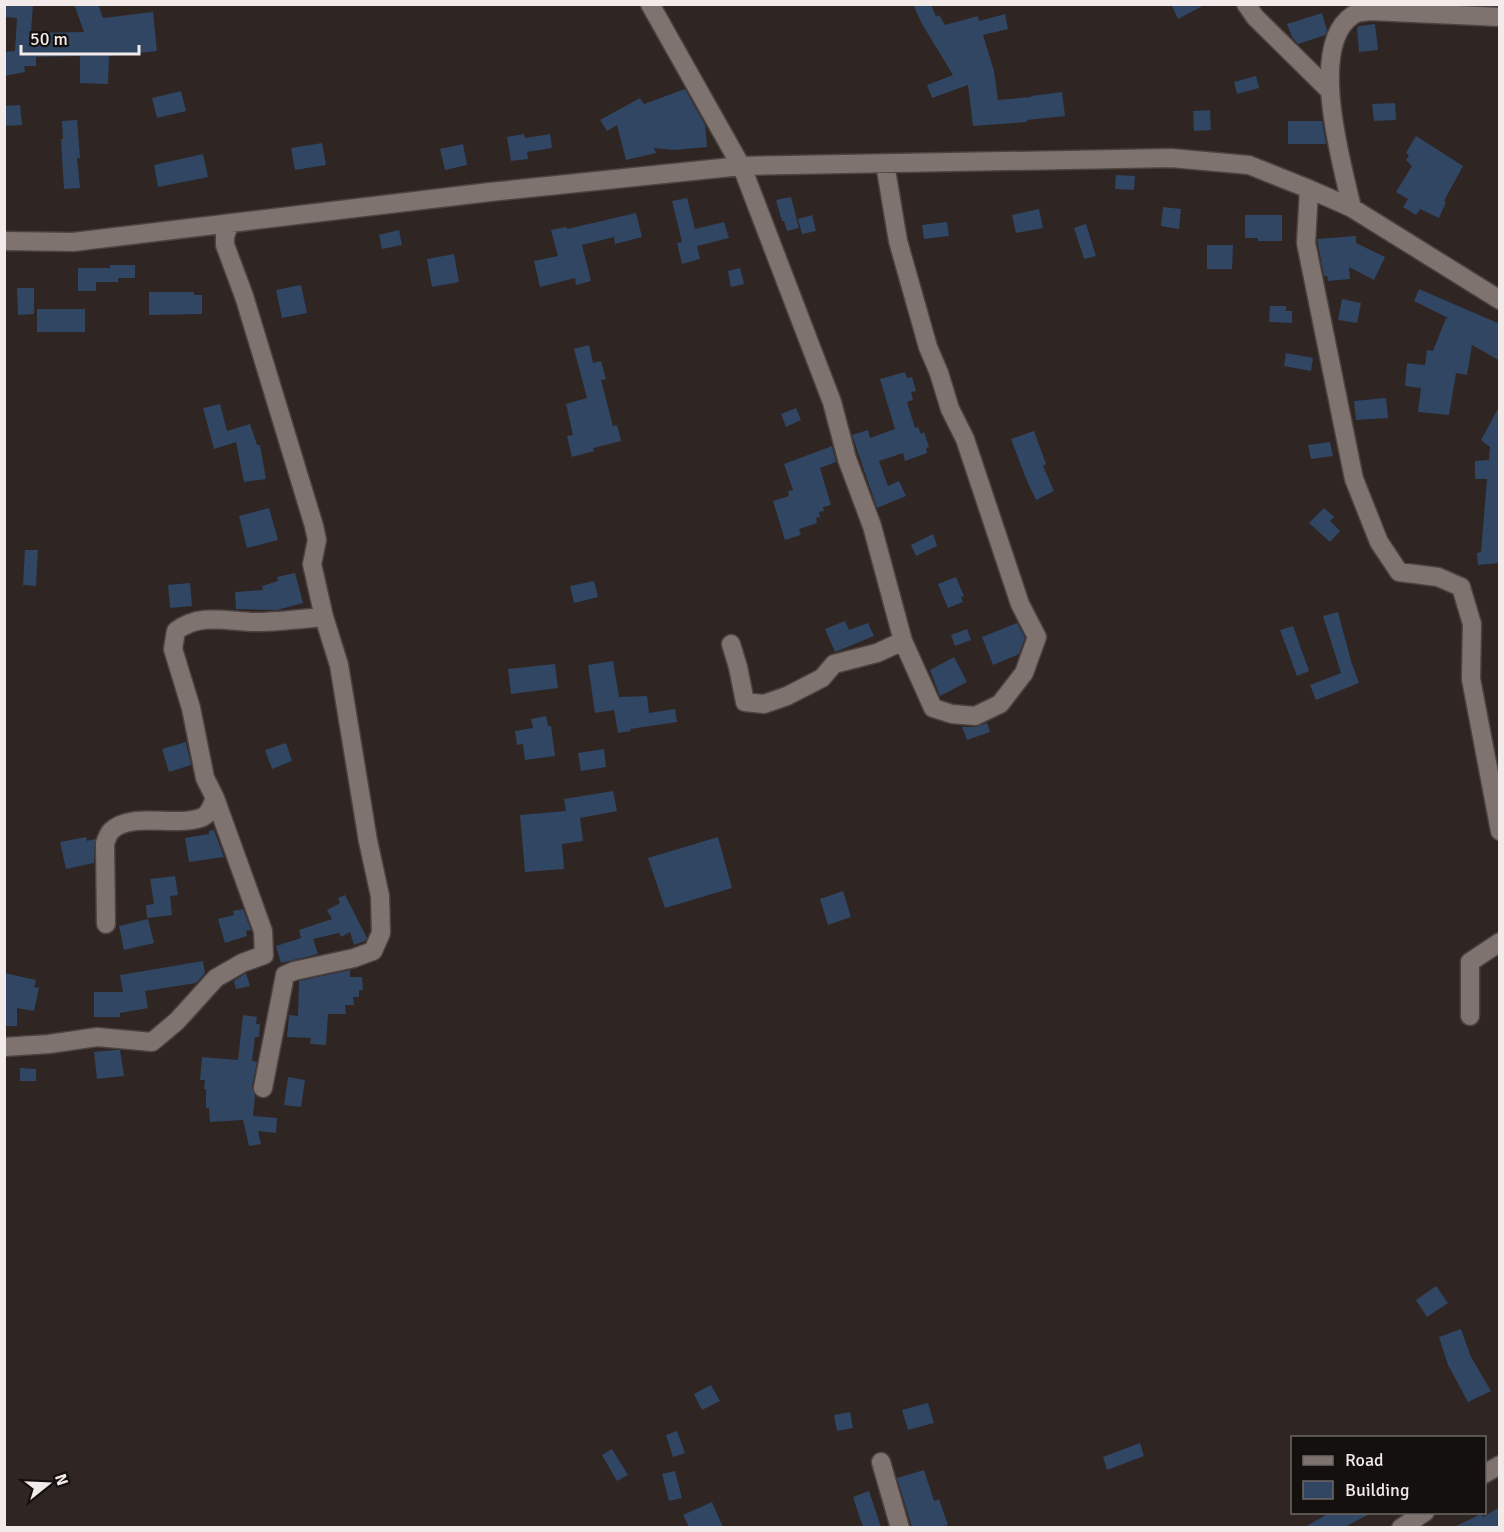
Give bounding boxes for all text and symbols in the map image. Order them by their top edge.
scale bar [21,18,140,56]
text: 50 m [30,28,68,50]
legend [1291,1436,1486,1514]
text: Road [1345,1449,1384,1471]
north arrow [18,1454,78,1514]
text: N [50,1471,73,1488]
text: Building [1345,1479,1409,1501]

